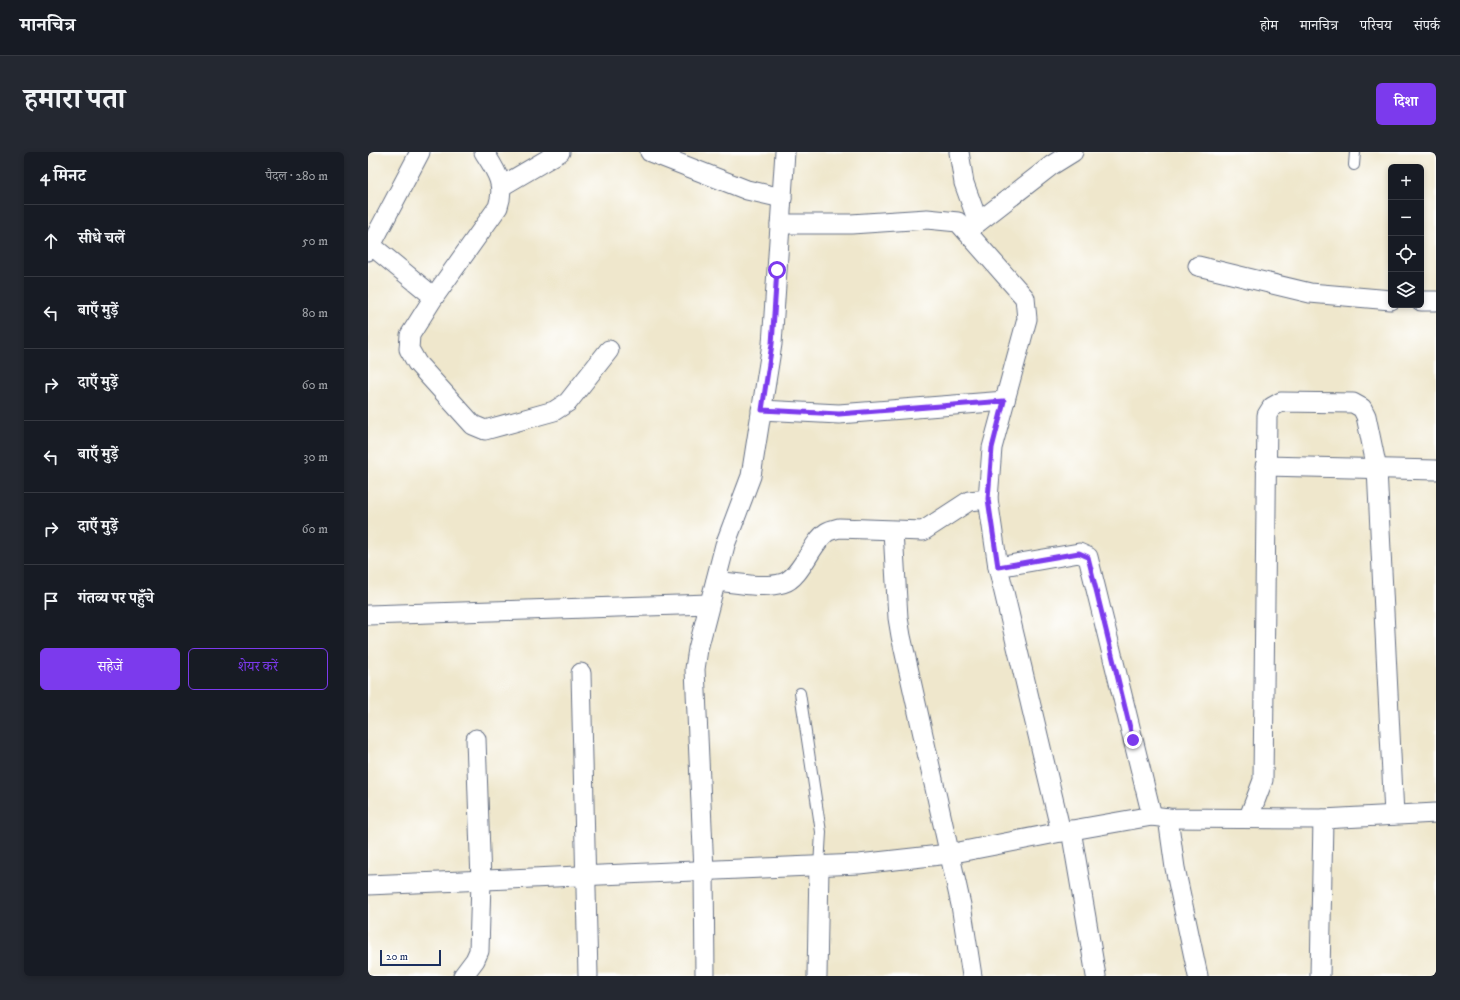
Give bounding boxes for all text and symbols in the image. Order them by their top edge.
text: मानचित्र [20,14,75,37]
text: होम [1260,17,1278,35]
text: मानचित्र [1300,17,1338,35]
text: परिचय [1360,17,1392,35]
text: संपर्क [1414,17,1440,35]
text: हमारा पता [24,82,125,117]
button: दिशा [1376,83,1436,125]
map controls [1388,164,1424,308]
button: + [1388,164,1424,200]
text: 4 मिनट [40,165,86,187]
text: पैदल · 280 m [266,168,328,184]
button: − [1388,200,1424,236]
text: सीधे चलें [78,229,125,248]
icon: ahead [40,230,62,252]
text: 50 m [302,233,328,249]
button: locate [1388,236,1424,272]
route start [768,261,786,279]
button: layers [1388,272,1424,308]
text: बाएँ मुड़ें [78,301,118,320]
icon: left [40,302,62,324]
text: 80 m [302,305,328,321]
text: दाएँ मुड़ें [78,373,118,392]
icon: right [40,374,62,396]
text: 60 m [302,377,328,393]
text: बाएँ मुड़ें [78,445,118,464]
icon: left [40,446,62,468]
text: 30 m [304,449,328,465]
text: दाएँ मुड़ें [78,517,118,536]
icon: right [40,518,62,540]
text: 60 m [302,521,328,537]
text: गंतव्य पर पहुँचे [78,589,154,608]
icon: arrive [40,590,62,612]
button: सहेजें [40,648,180,690]
button: शेयर करें [188,648,328,690]
route end [1124,731,1142,749]
scale bar [380,948,441,967]
text: 20 m [386,950,408,964]

